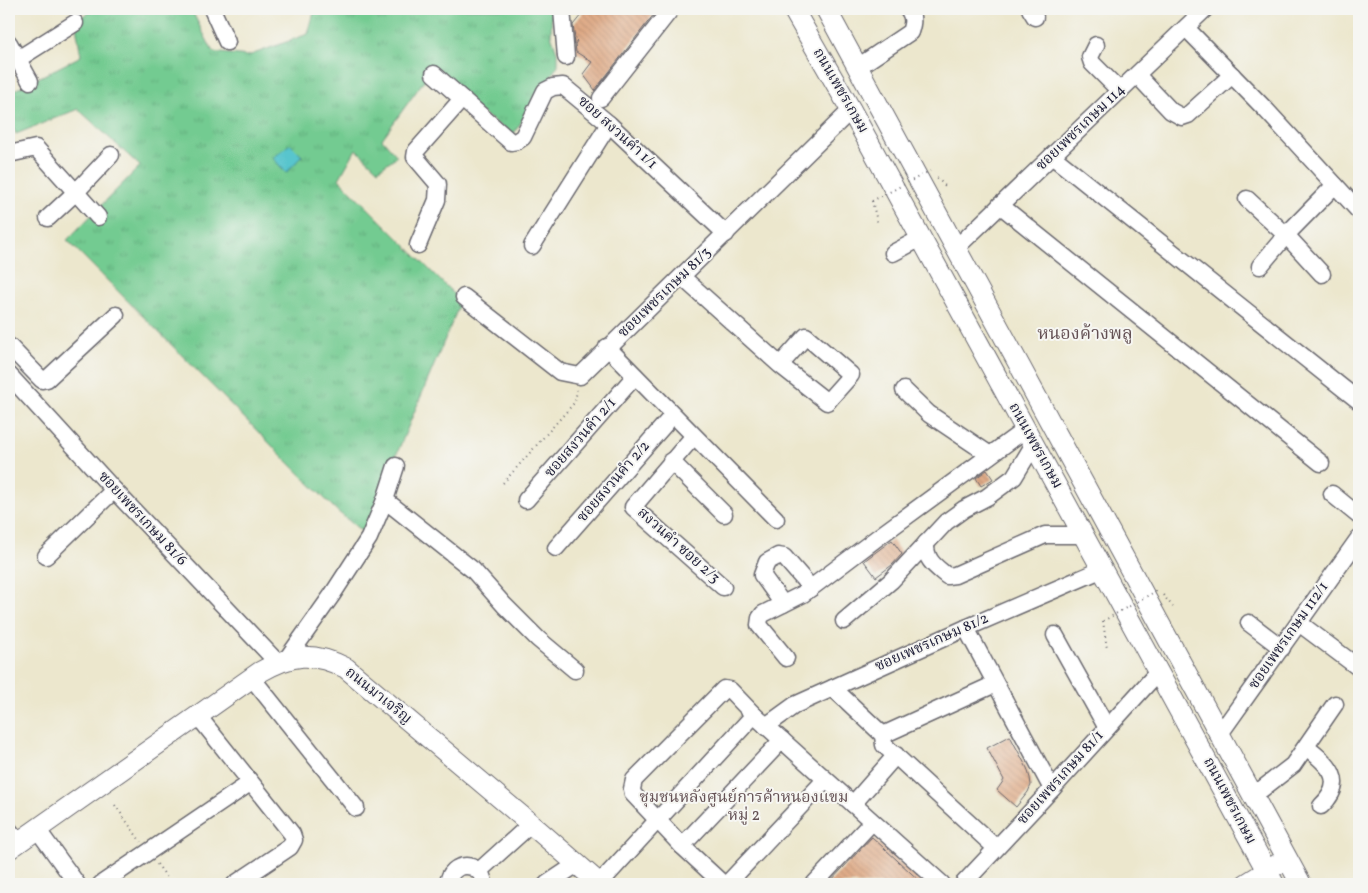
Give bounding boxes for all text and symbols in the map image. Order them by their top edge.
street label: ถนนเพชรเกษม [807,44,873,138]
street label: ซอยเพชรเกษม 114 [1032,80,1130,176]
street label: ซอย สงวนคำ 1/1 [573,92,661,174]
street label: ซอยเพชรเกษม 81/3 [614,243,716,343]
district label: หนองค้างพลู [1037,322,1133,347]
street label: ซอยสงวนคำ 2/1 [540,393,622,483]
street label: ถนนเพชรเกษม [1003,399,1067,493]
street label: ซอยสงวนคำ 2/2 [573,437,655,527]
street label: ซอยเพชรเกษม 81/6 [93,467,191,571]
street label: สงวนคำ ซอย 2/3 [632,503,724,589]
street label: ซอยเพชรเกษม 112/1 [1244,578,1334,694]
street label: ซอยเพชรเกษม 81/2 [872,608,992,678]
street label: ถนนมาเจริญ [340,663,416,729]
street label: ซอยเพชรเกษม 81/1 [1013,726,1109,830]
street label: ถนนเพชรเกษม [1197,754,1261,848]
district label: ชุมชนหลังศูนย์การค้าหนองแขม หมู่ 2 [639,787,849,827]

